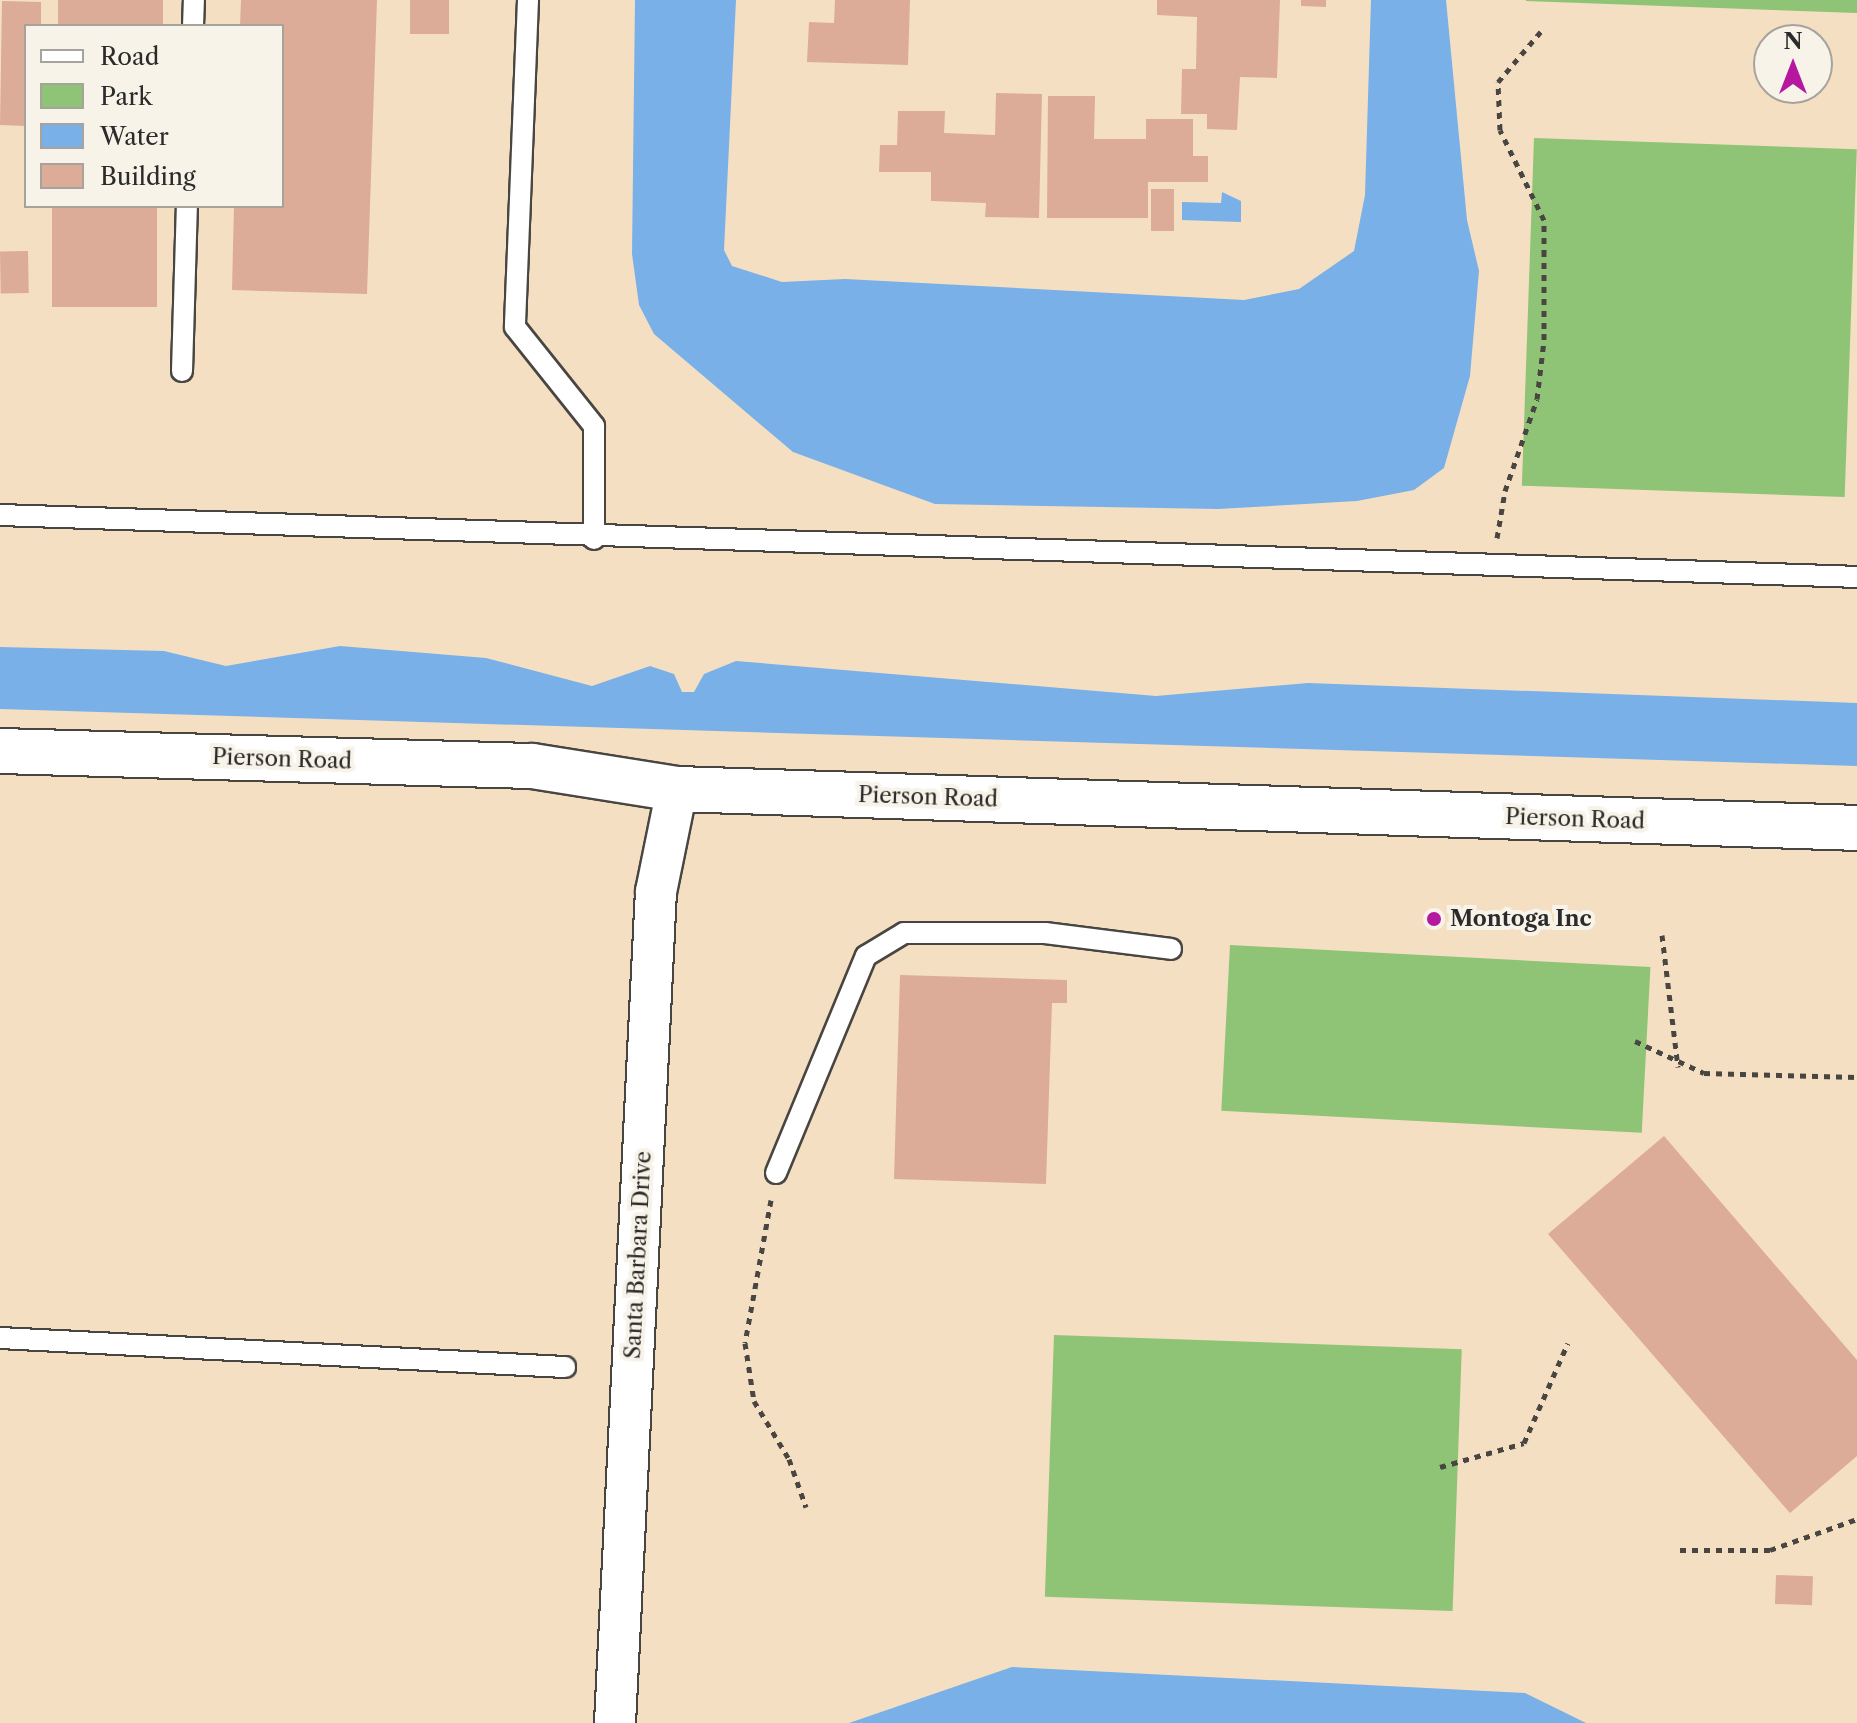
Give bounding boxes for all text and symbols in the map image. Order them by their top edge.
legend [24,24,284,208]
north arrow [1753,24,1833,104]
text: N [1783,28,1803,55]
text: Road [100,42,159,71]
text: Park [100,82,152,111]
text: Water [100,122,169,151]
text: Building [100,162,196,191]
street label: Pierson Road [212,743,352,775]
street label: Pierson Road [858,781,998,813]
street label: Pierson Road [1505,803,1645,835]
place label: Montoga Inc [1450,906,1592,932]
marker: Montoga Inc [1425,910,1443,928]
street label: Santa Barbara Drive [619,1150,657,1360]

